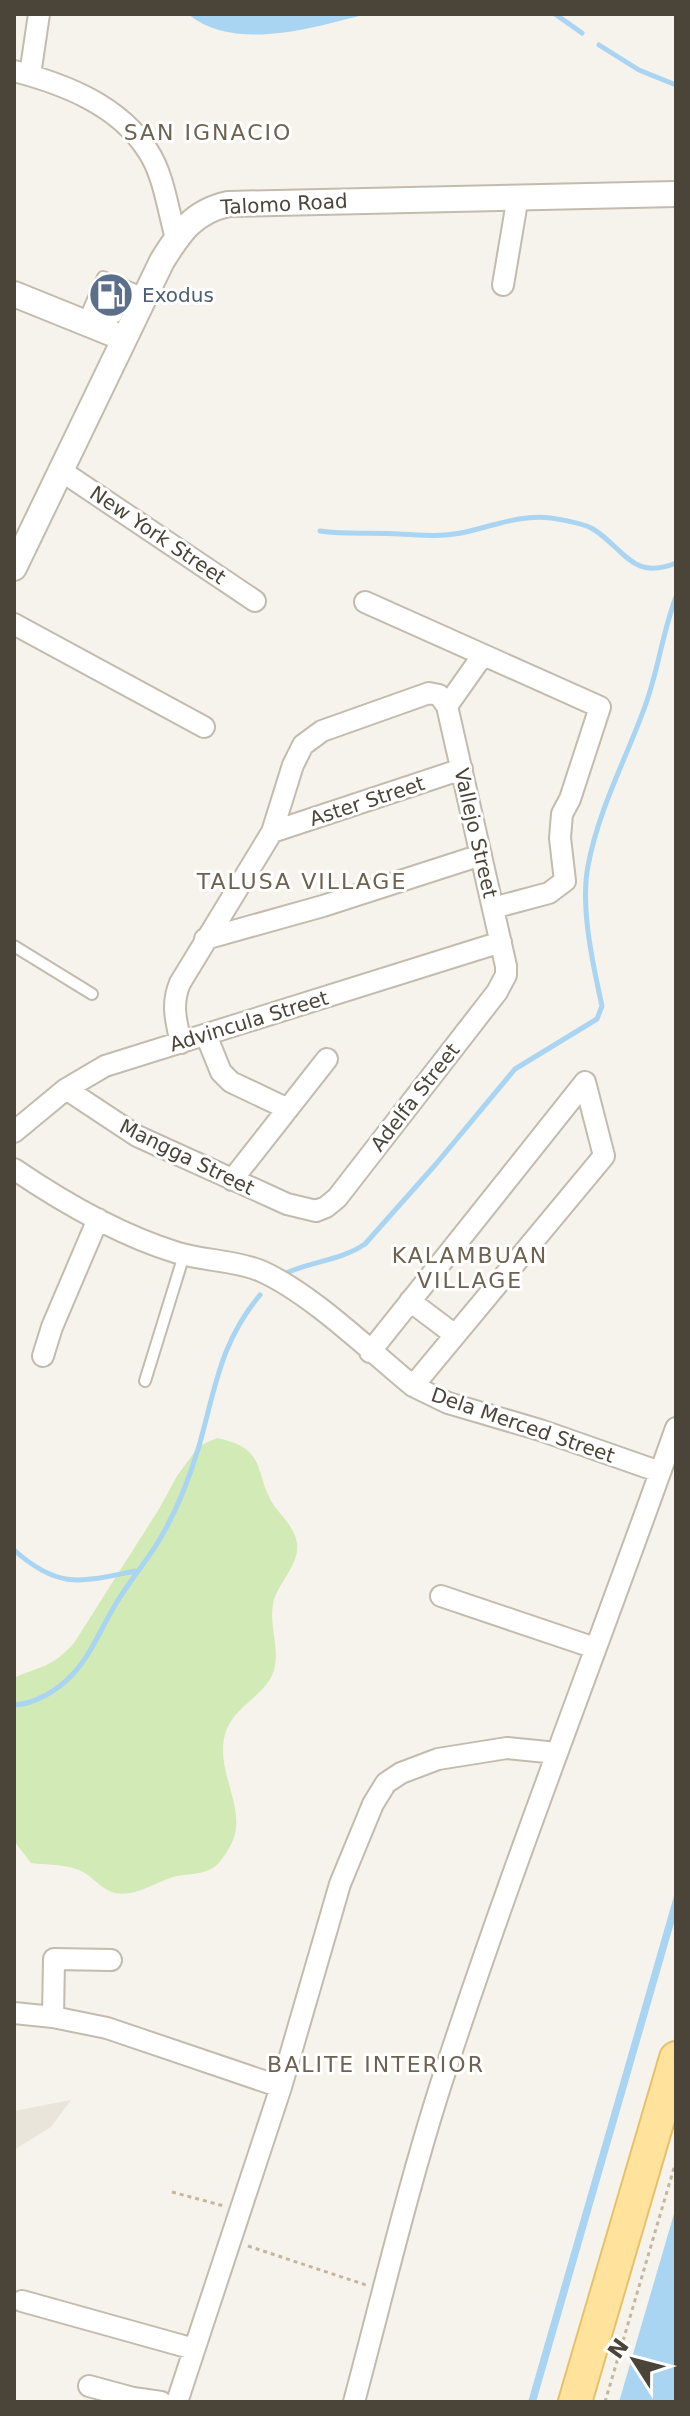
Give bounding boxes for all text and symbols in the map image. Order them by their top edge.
district label: SAN IGNACIO [124,120,292,145]
street label: Talomo Road [219,189,348,219]
fuel station icon: Exodus [87,271,135,319]
place label: Exodus [142,283,214,307]
street label: New York Street [85,481,231,589]
street label: Vallejo Street [449,766,503,901]
street label: Aster Street [306,771,428,831]
district label: TALUSA VILLAGE [196,869,407,894]
street label: Advincula Street [167,985,331,1057]
street label: Adelfa Street [365,1038,465,1156]
street label: Mangga Street [116,1114,258,1200]
district label: KALAMBUAN VILLAGE [392,1243,548,1293]
street label: Dela Merced Street [428,1382,618,1468]
district label: BALITE INTERIOR [267,2052,485,2077]
north arrow [594,2320,674,2400]
text: N [603,2334,634,2363]

